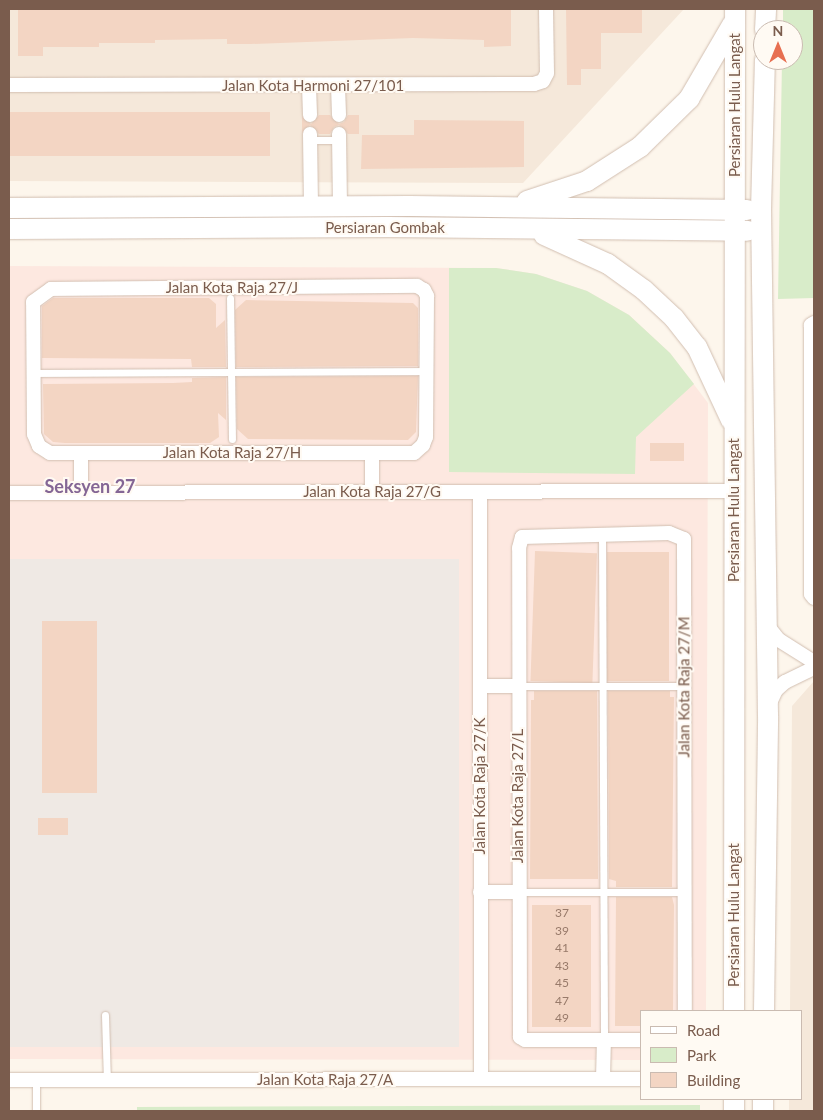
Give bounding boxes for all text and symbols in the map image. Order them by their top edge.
north arrow [753,20,803,70]
text: N [773,22,783,39]
street label: Persiaran Hulu Langat [726,33,744,177]
street label: Jalan Kota Harmoni 27/101 [222,77,404,95]
street label: Persiaran Gombak [325,219,445,237]
street label: Jalan Kota Raja 27/J [166,279,298,297]
street label: Persiaran Hulu Langat [725,438,743,582]
street label: Jalan Kota Raja 27/H [163,444,301,462]
district label: Seksyen 27 [44,475,136,497]
street label: Jalan Kota Raja 27/G [303,483,441,501]
street label: Jalan Kota Raja 27/M [675,617,693,757]
street label: Jalan Kota Raja 27/K [471,718,489,854]
street label: Jalan Kota Raja 27/L [509,729,527,863]
street label: Persiaran Hulu Langat [725,843,743,987]
house number: 37 [555,906,569,920]
house number: 39 [555,924,569,938]
house number: 41 [555,941,569,955]
house number: 43 [555,959,569,973]
house number: 45 [555,976,569,990]
house number: 47 [555,994,569,1008]
legend [640,1010,803,1100]
house number: 49 [555,1011,569,1025]
text: Road [687,1021,720,1039]
text: Park [687,1046,716,1064]
street label: Jalan Kota Raja 27/A [257,1071,393,1089]
text: Building [687,1071,740,1089]

